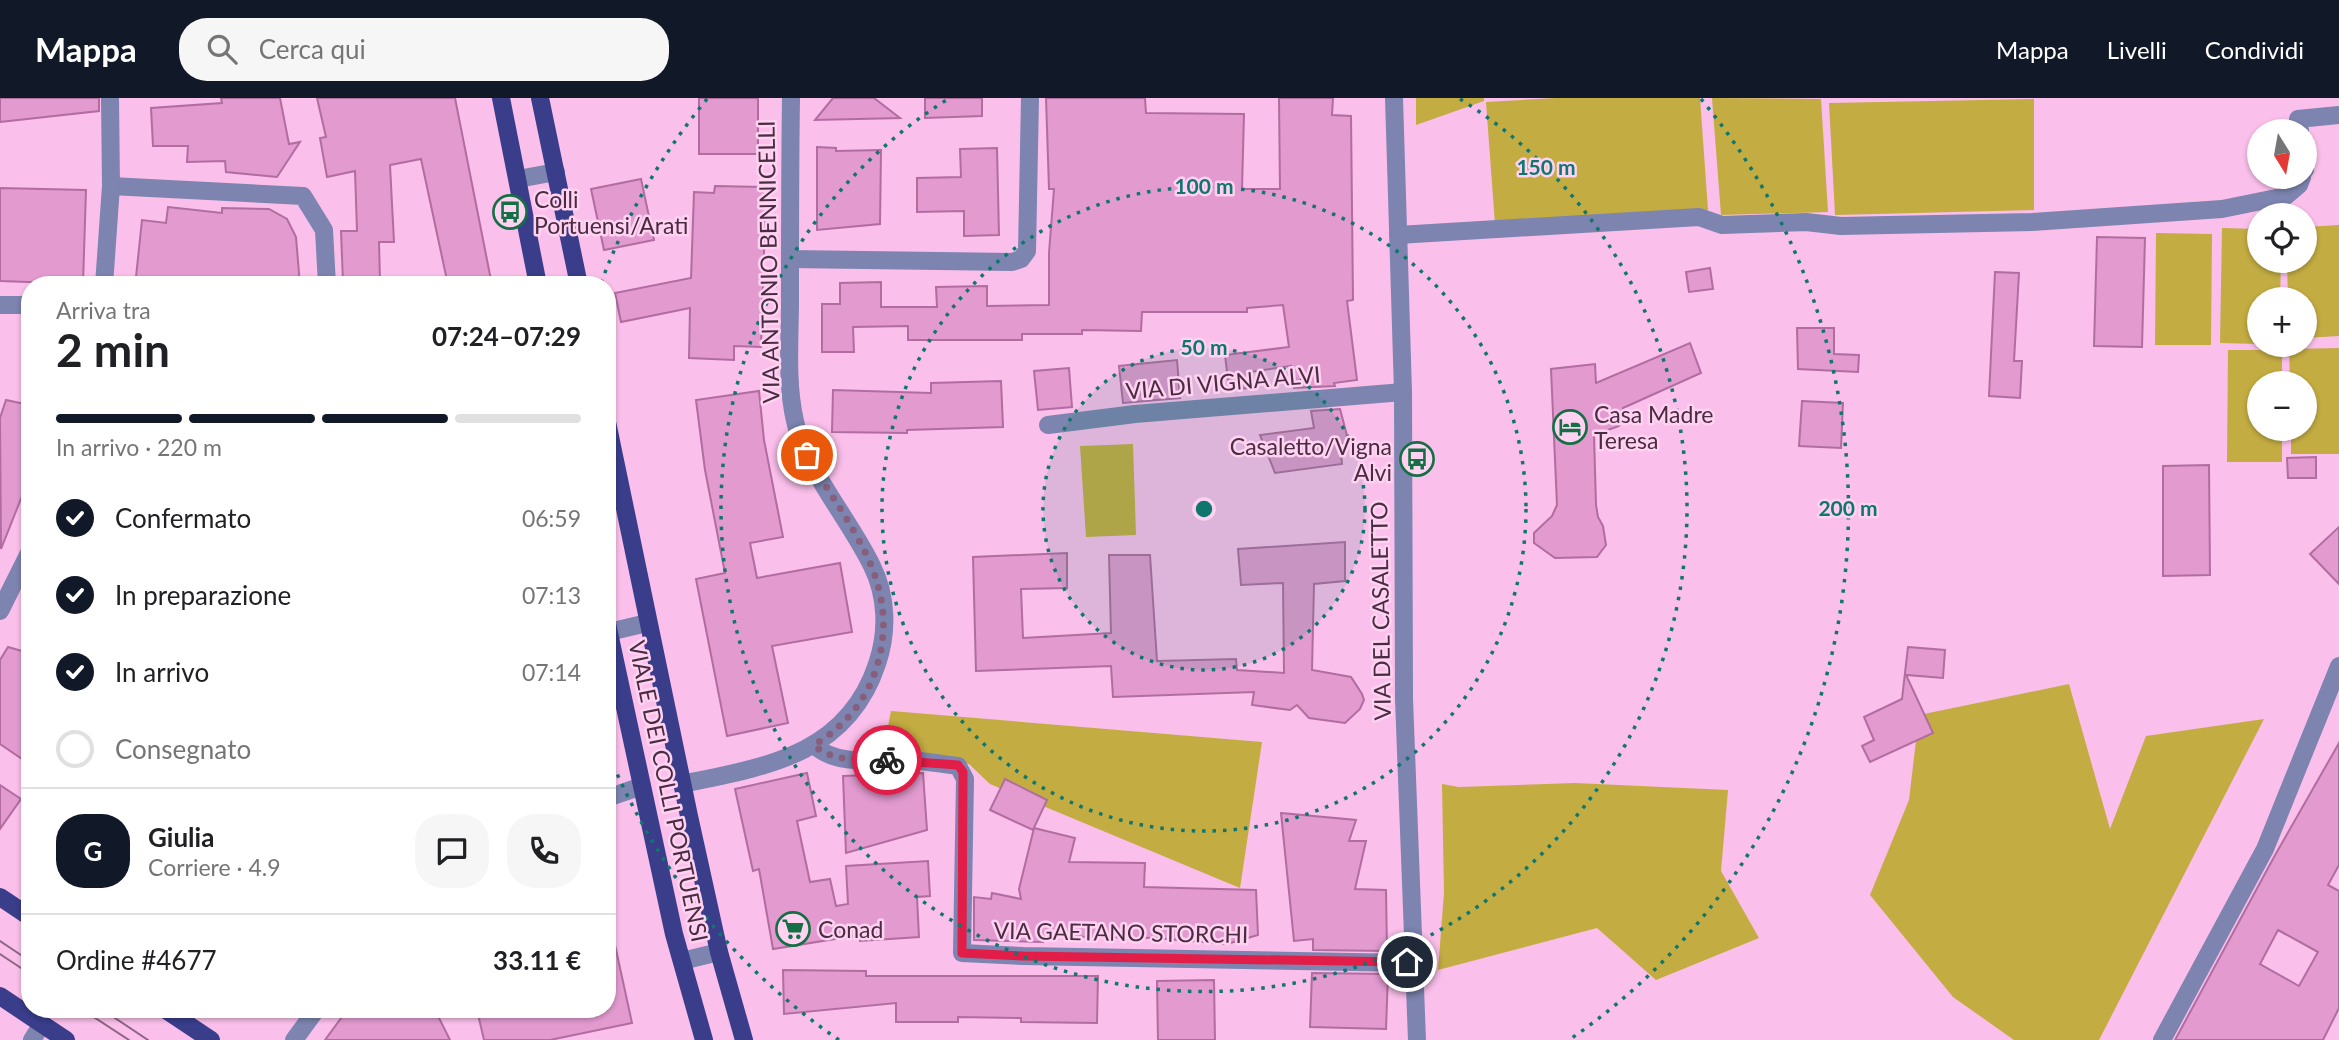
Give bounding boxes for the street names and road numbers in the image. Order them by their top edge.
street label: VIA ANTONIO BENNICELLI [752,120,784,404]
street label: VIA DI VIGNA ALVI [1124,360,1322,404]
street label: VIA DEL CASALETTO [1364,501,1396,721]
street label: VIALE DEI COLLI PORTUENSI [623,638,715,944]
street label: VIA GAETANO STORCHI [993,916,1249,948]

